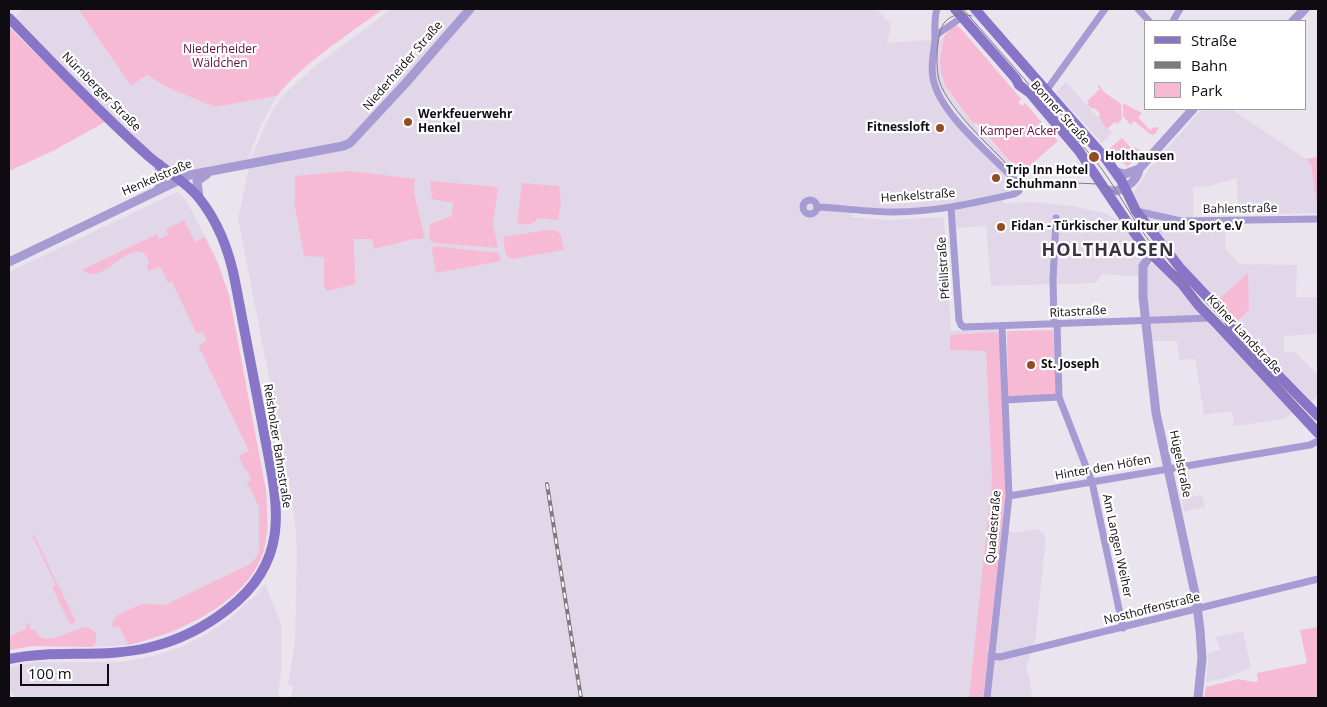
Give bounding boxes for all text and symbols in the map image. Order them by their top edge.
street label: Niederheider Straße [360,18,446,114]
legend [1144,20,1307,110]
text: Straße [1191,30,1237,50]
park label: Niederheider Wäldchen [183,43,257,71]
street label: Nürnberger Straße [59,50,143,134]
text: Bahn [1191,55,1227,75]
street label: Bonner Straße [1028,78,1092,148]
text: Park [1191,80,1222,100]
place label: Werkfeuerwehr Henkel [418,108,512,136]
marker: Werkfeuerwehr Henkel [402,116,414,128]
place label: Fitnessloft [867,121,930,135]
marker: Fitnessloft [934,122,946,134]
park label: Kamper Acker [980,125,1058,139]
marker: Holthausen [1087,150,1101,164]
place label: Holthausen [1105,150,1174,164]
street label: Henkelstraße [120,157,194,199]
place label: Trip Inn Hotel Schuhmann [1006,164,1088,192]
marker: Trip Inn Hotel Schuhmann [990,172,1002,184]
street label: Henkelstraße [880,186,956,206]
street label: Bahlenstraße [1203,201,1277,217]
place label: Fidan - Türkischer Kultur und Sport e.V [1011,220,1243,234]
marker: Fidan - Türkischer Kultur und Sport e.V [995,221,1007,233]
street label: Pfeillstraße [935,236,953,300]
district label: HOLTHAUSEN [1040,240,1176,262]
street label: Kölner Landstraße [1204,292,1284,378]
street label: Ritastraße [1049,303,1107,321]
place label: St. Joseph [1041,358,1099,372]
marker: St. Joseph [1025,359,1037,371]
street label: Reisholzer Bahnstraße [260,383,294,509]
street label: Hügelstraße [1166,429,1194,499]
street label: Hinter den Höfen [1054,452,1152,484]
street label: Quadestraße [984,490,1004,564]
street label: Am Langen Weiher [1099,493,1135,599]
street label: Nosthoffenstraße [1102,590,1202,628]
scale bar [22,654,111,686]
text: 100 m [28,663,72,683]

